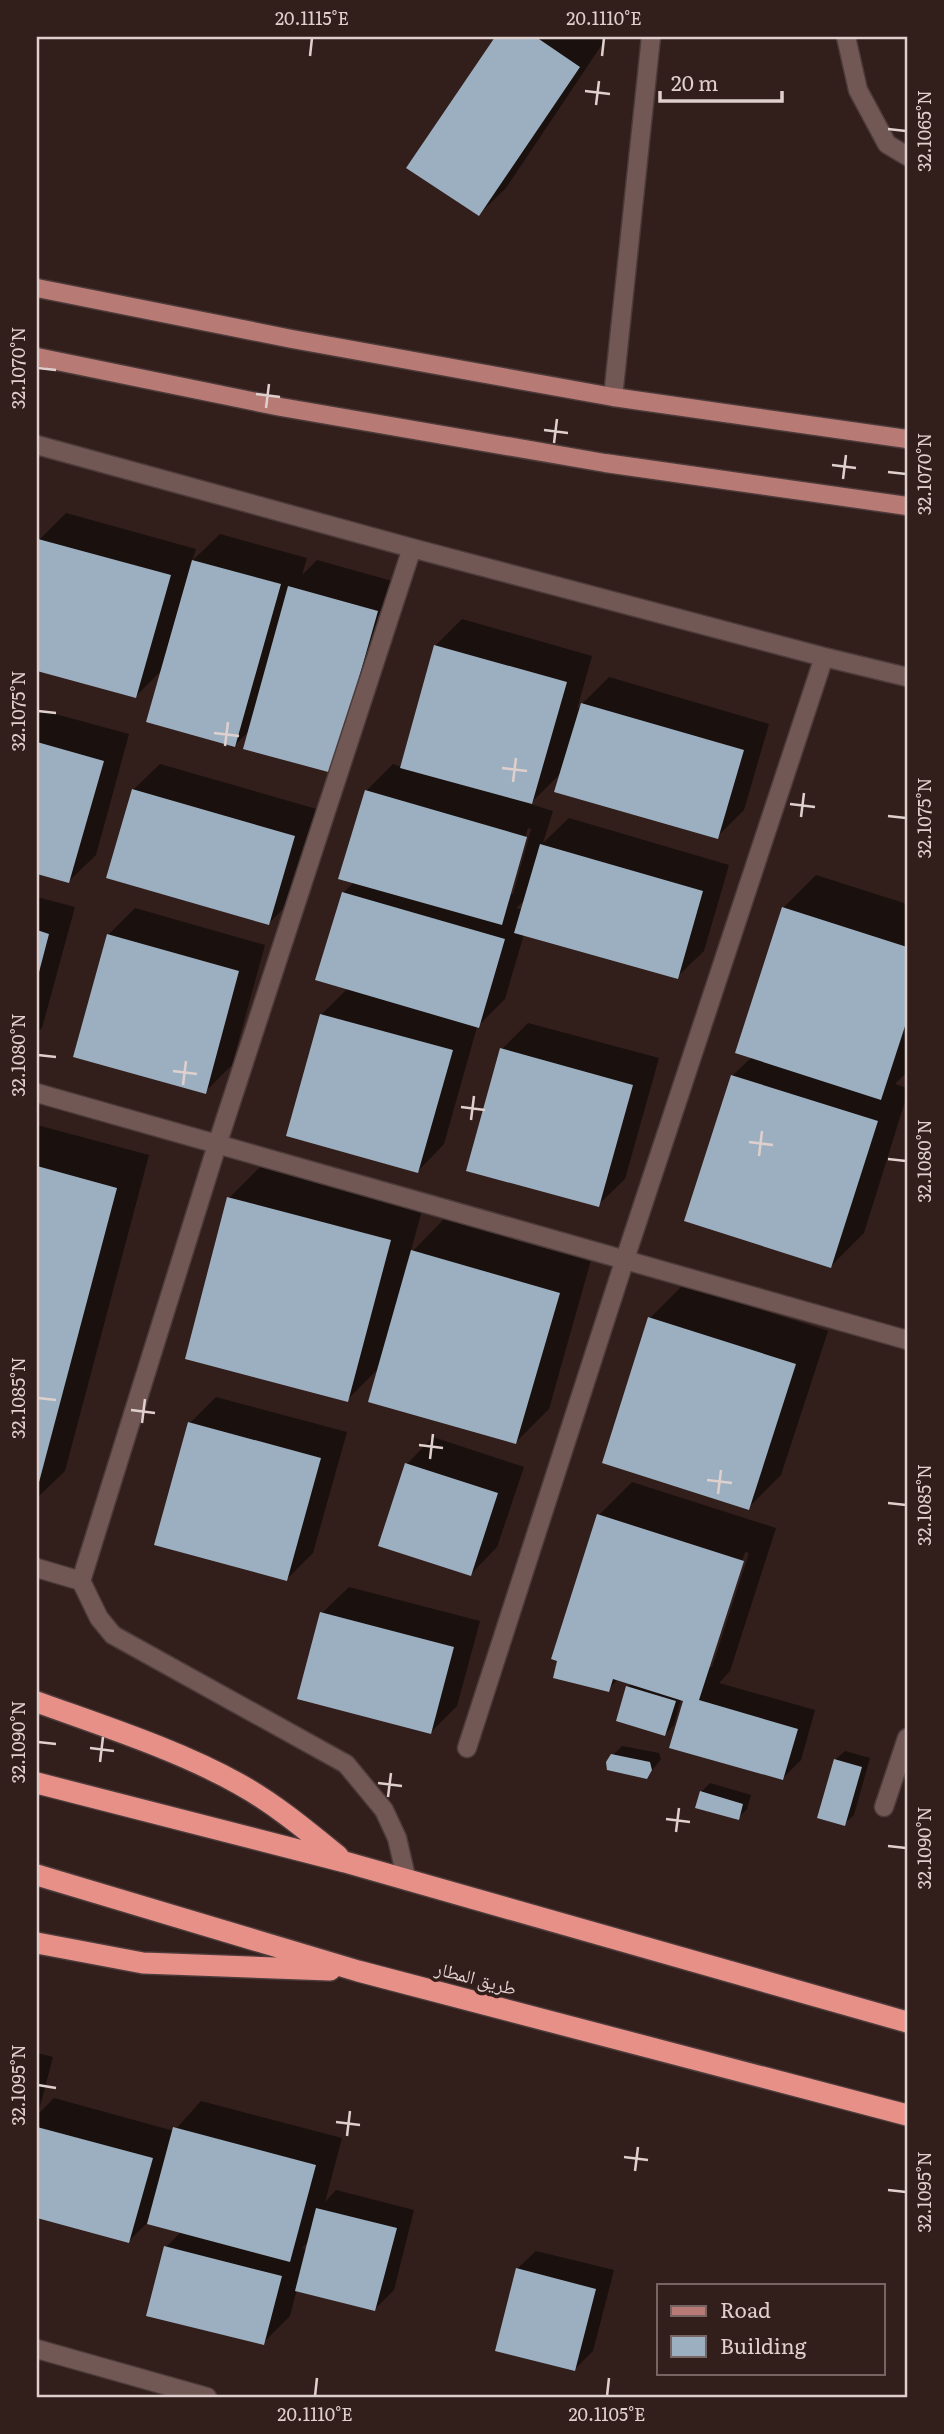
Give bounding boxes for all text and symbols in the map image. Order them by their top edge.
text: 20.1115°E [275,4,349,31]
text: 20.1110°E [566,4,642,31]
scale bar [660,60,783,104]
text: 20 m [671,66,718,97]
text: 32.1065°N [910,90,937,172]
text: 32.1070°N [4,327,31,409]
text: 32.1070°N [910,433,937,515]
text: 32.1075°N [4,671,31,751]
text: 32.1075°N [910,778,937,858]
text: 32.1080°N [4,1013,31,1097]
text: 32.1080°N [910,1119,937,1203]
text: 32.1085°N [4,1357,31,1439]
text: 32.1085°N [910,1464,937,1546]
text: 32.1090°N [4,1701,31,1783]
text: 32.1090°N [910,1807,937,1889]
street label: طريق المطار [431,1952,520,2001]
text: 32.1095°N [4,2044,31,2126]
text: 32.1095°N [910,2151,937,2233]
legend [657,2284,884,2374]
text: Road [720,2293,771,2324]
text: Building [720,2329,807,2360]
text: 20.1110°E [277,2400,353,2427]
text: 20.1105°E [568,2400,646,2427]

